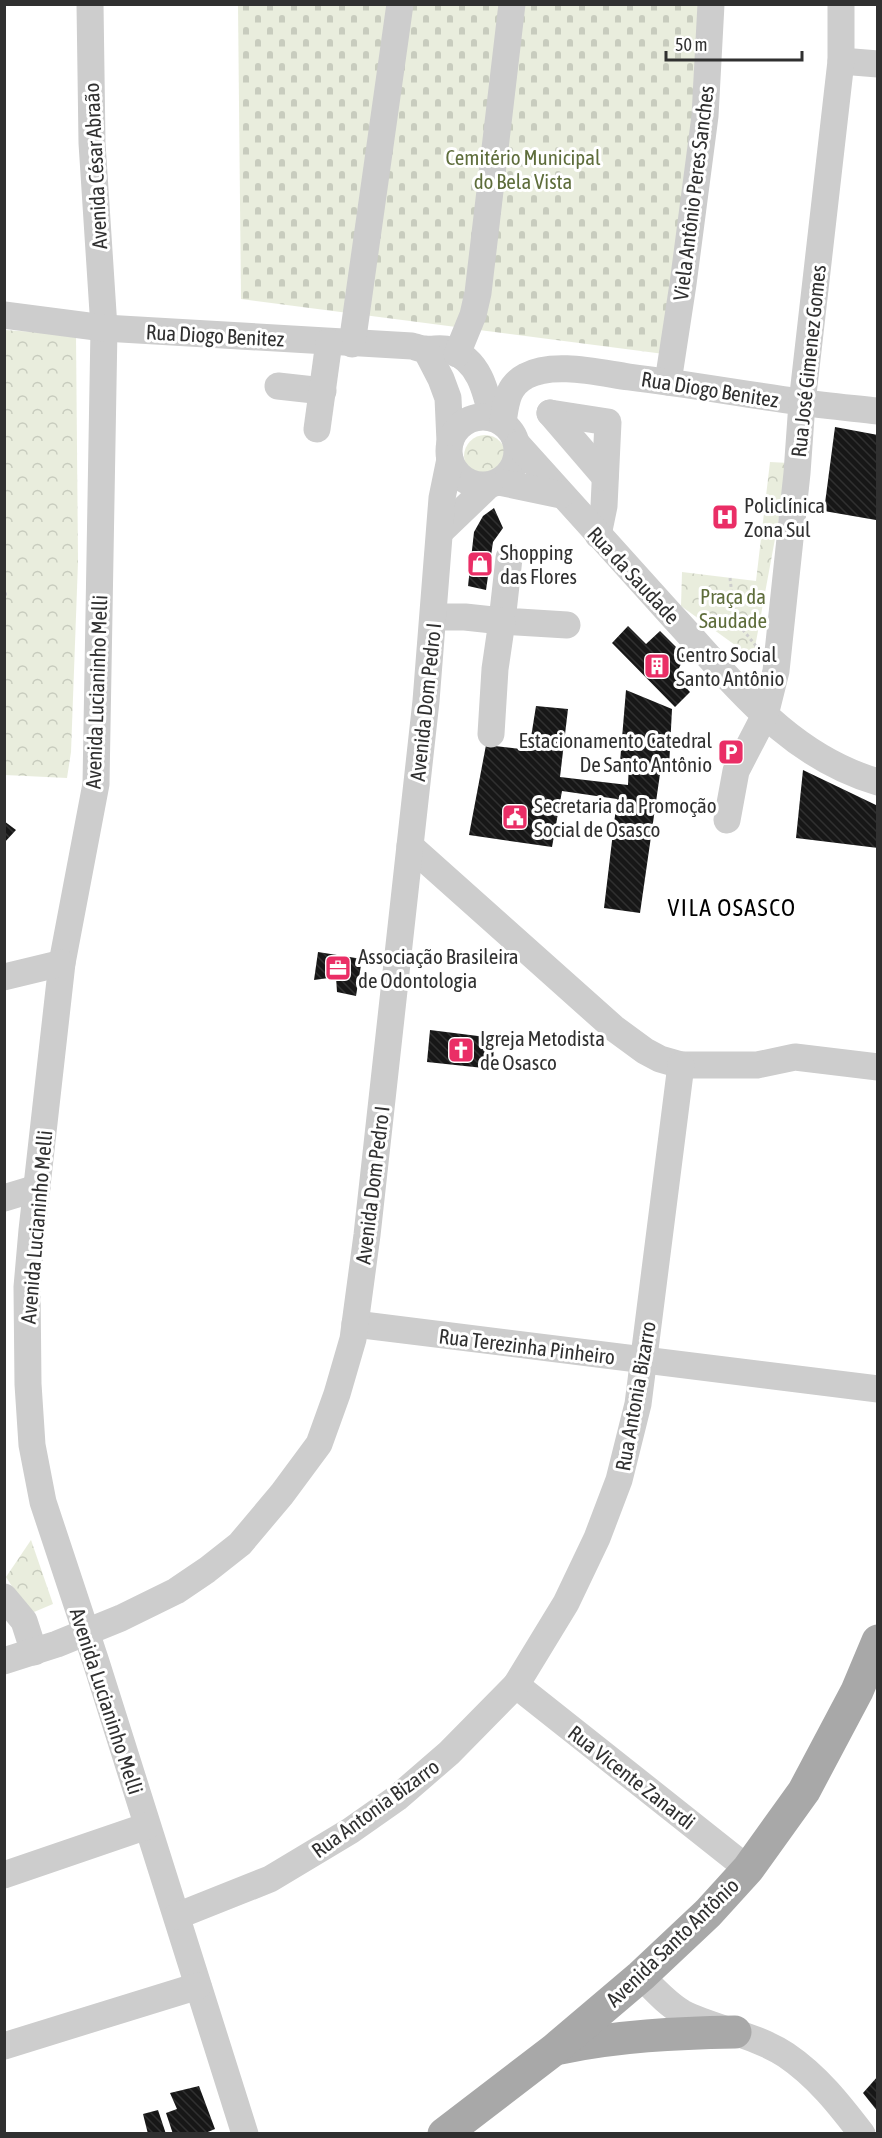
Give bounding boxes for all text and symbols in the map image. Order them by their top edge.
scale bar [666,24,802,62]
text: 50 m [675,34,707,55]
street label: Avenida César Abraão [79,82,111,250]
street label: Viela Antônio Peres Sanches [668,84,718,302]
park label: Cemitério Municipal do Bela Vista [445,145,601,193]
street label: Rua José Gimenez Gomes [786,264,830,458]
street label: Rua Diogo Benitez [145,319,285,351]
street label: Rua Diogo Benitez [640,366,781,412]
place label: Policlínica Zona Sul [744,493,825,541]
hospital icon: Policlínica Zona Sul [710,502,740,532]
street label: Rua da Saudade [583,522,685,628]
place label: Shopping das Flores [500,540,577,588]
shop icon: Shopping das Flores [465,549,495,579]
park label: Praça da Saudade [699,584,767,632]
street label: Avenida Lucianinho Melli [81,595,111,789]
street label: Avenida Dom Pedro I [405,622,445,782]
place label: Centro Social Santo Antônio [676,642,784,690]
building icon: Centro Social Santo Antônio [642,651,672,681]
place label: Estacionamento Catedral De Santo Antônio [518,728,712,776]
parking icon: Estacionamento Catedral De Santo Antônio [716,737,746,767]
place label: Secretaria da Promoção Social de Osasco [534,793,717,841]
public building icon: Secretaria da Promoção Social de Osasco [500,802,530,832]
district label: VILA OSASCO [668,894,797,921]
place label: Associação Brasileira de Odontologia [358,944,519,992]
office icon: Associação Brasileira de Odontologia [323,953,353,983]
place label: Igreja Metodista de Osasco [480,1026,605,1074]
church icon: Igreja Metodista de Osasco [446,1035,476,1065]
street label: Avenida Dom Pedro I [350,1104,394,1266]
street label: Avenida Lucianinho Melli [16,1129,56,1325]
street label: Rua Antonia Bizarro [610,1319,660,1473]
street label: Rua Terezinha Pinheiro [437,1323,617,1369]
street label: Avenida Lucianinho Melli [66,1605,148,1797]
street label: Rua Vicente Zanardi [564,1720,700,1834]
street label: Rua Antonia Bizarro [307,1754,443,1862]
street label: Avenida Santo Antônio [601,1873,743,2011]

